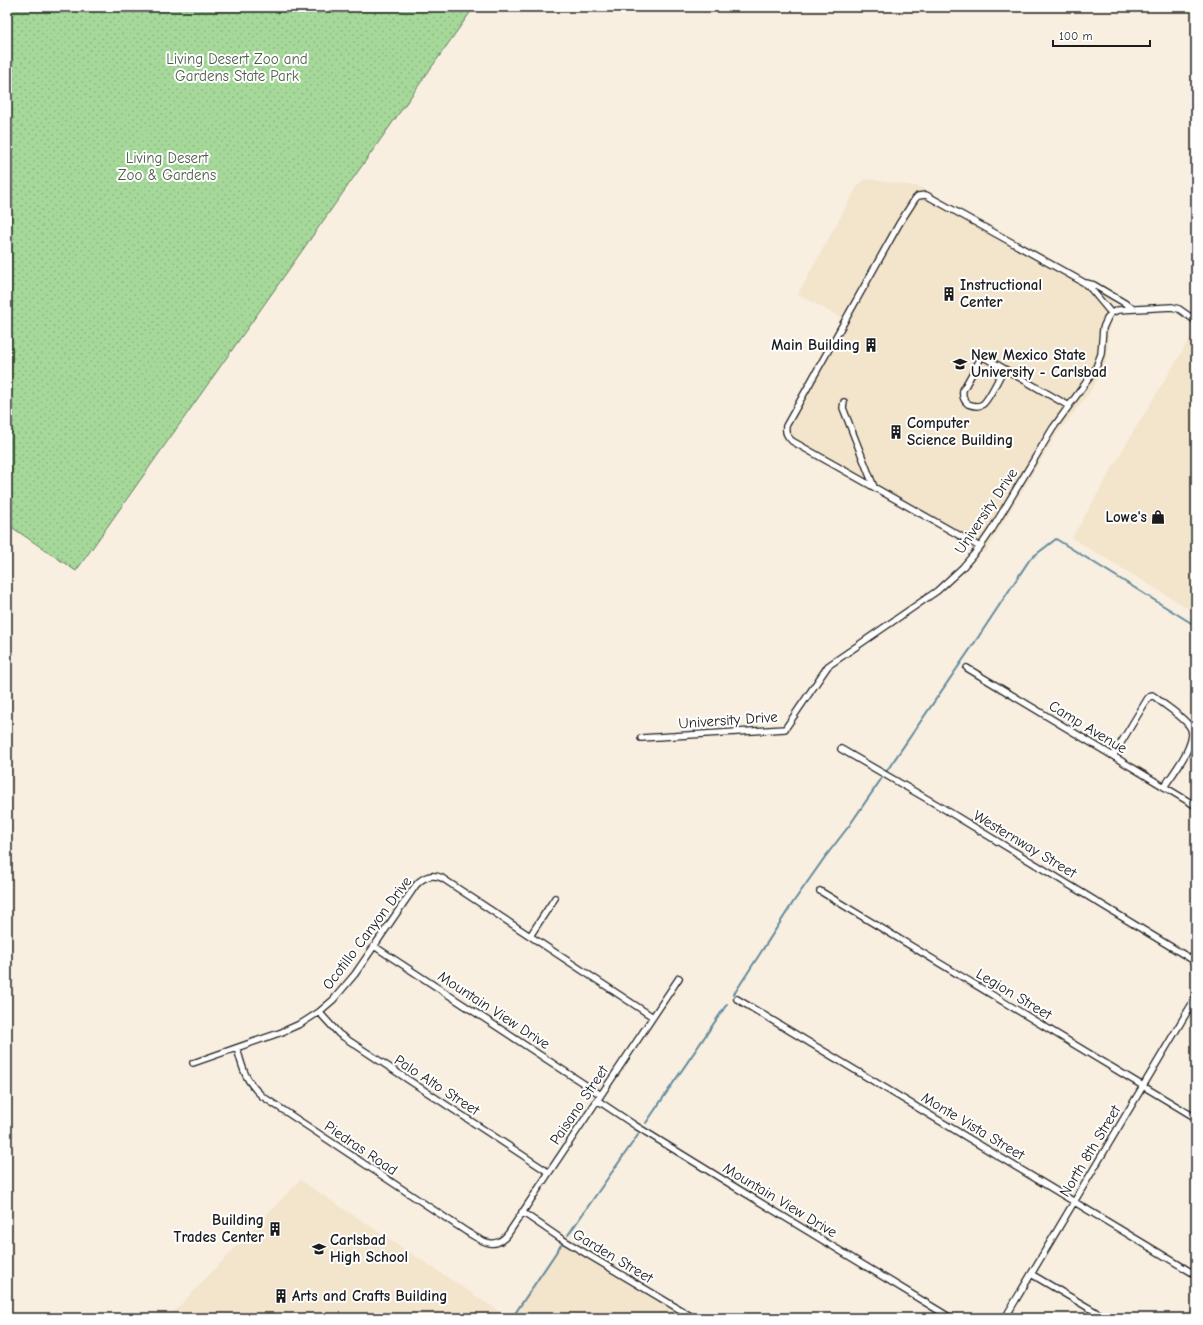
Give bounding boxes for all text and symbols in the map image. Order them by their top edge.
scale bar [1053,22,1150,48]
text: 100 m [1059,29,1092,43]
park label: Living Desert Zoo and Gardens State Park [166,50,308,85]
park label: Living Desert Zoo & Gardens [118,149,216,184]
place label: Instructional Center [960,276,1042,311]
building icon: Instructional Center [941,286,957,302]
place label: Main Building [771,336,860,354]
building icon: Main Building [863,337,879,353]
place label: New Mexico State University - Carlsbad [971,346,1107,381]
school or university icon: New Mexico State University - Carlsbad [952,356,968,372]
place label: Computer Science Building [907,414,1013,449]
building icon: Computer Science Building [888,424,904,440]
street label: University Drive [951,464,1022,557]
place label: Lowe's [1105,508,1147,526]
shop icon: Lowe's [1150,509,1166,525]
street label: Camp Avenue [1046,697,1131,758]
street label: University Drive [678,708,779,732]
street label: Westernway Street [970,806,1080,882]
street label: Ocotillo Canyon Drive [319,872,416,993]
street label: Legion Street [973,964,1056,1024]
street label: Mountain View Drive [435,967,554,1053]
street label: Palo Alto Street [391,1051,484,1120]
street label: Paisano Street [546,1061,612,1148]
street label: Monte Vista Street [918,1088,1028,1164]
street label: North 8th Street [1056,1101,1125,1200]
street label: Piedras Road [321,1117,401,1179]
street label: Mountain View Drive [720,1159,841,1241]
place label: Building Trades Center [174,1211,264,1246]
building icon: Building Trades Center [267,1221,283,1237]
street label: Garden Street [570,1225,657,1287]
place label: Carlsbad High School [330,1231,408,1266]
school or university icon: Carlsbad High School [311,1241,327,1257]
place label: Arts and Crafts Building [292,1287,448,1305]
building icon: Arts and Crafts Building [273,1288,289,1304]

